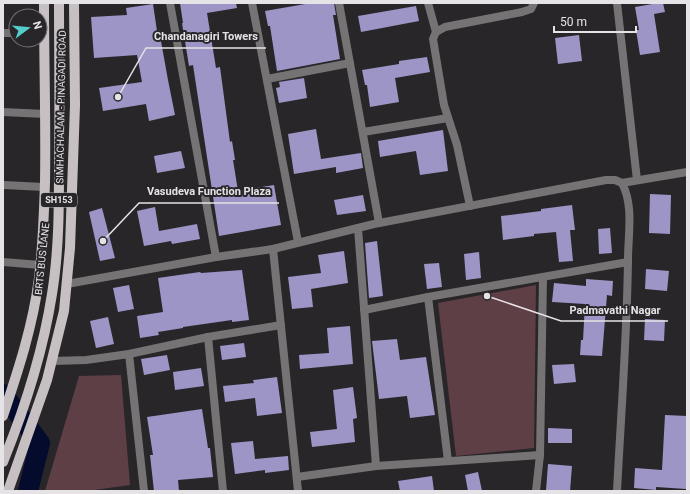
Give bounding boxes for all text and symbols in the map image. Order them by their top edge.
north arrow [8,8,48,48]
scale bar [554,8,636,34]
text: 50 m [560,15,587,29]
text: N [30,20,45,31]
callout: Chandanagiri Towers [146,25,266,48]
street label: SIMHACHALAM - PINAGADI ROAD [54,30,68,184]
text: Chandanagiri Towers [154,30,258,43]
callout: Vasudeva Function Plaza [139,180,279,203]
text: Vasudeva Function Plaza [147,185,271,198]
road number: SH153 [41,193,77,207]
street label: BRTS BUS LANE [33,222,51,296]
callout: Padmavathi Nagar [561,298,668,321]
text: Padmavathi Nagar [569,304,661,317]

